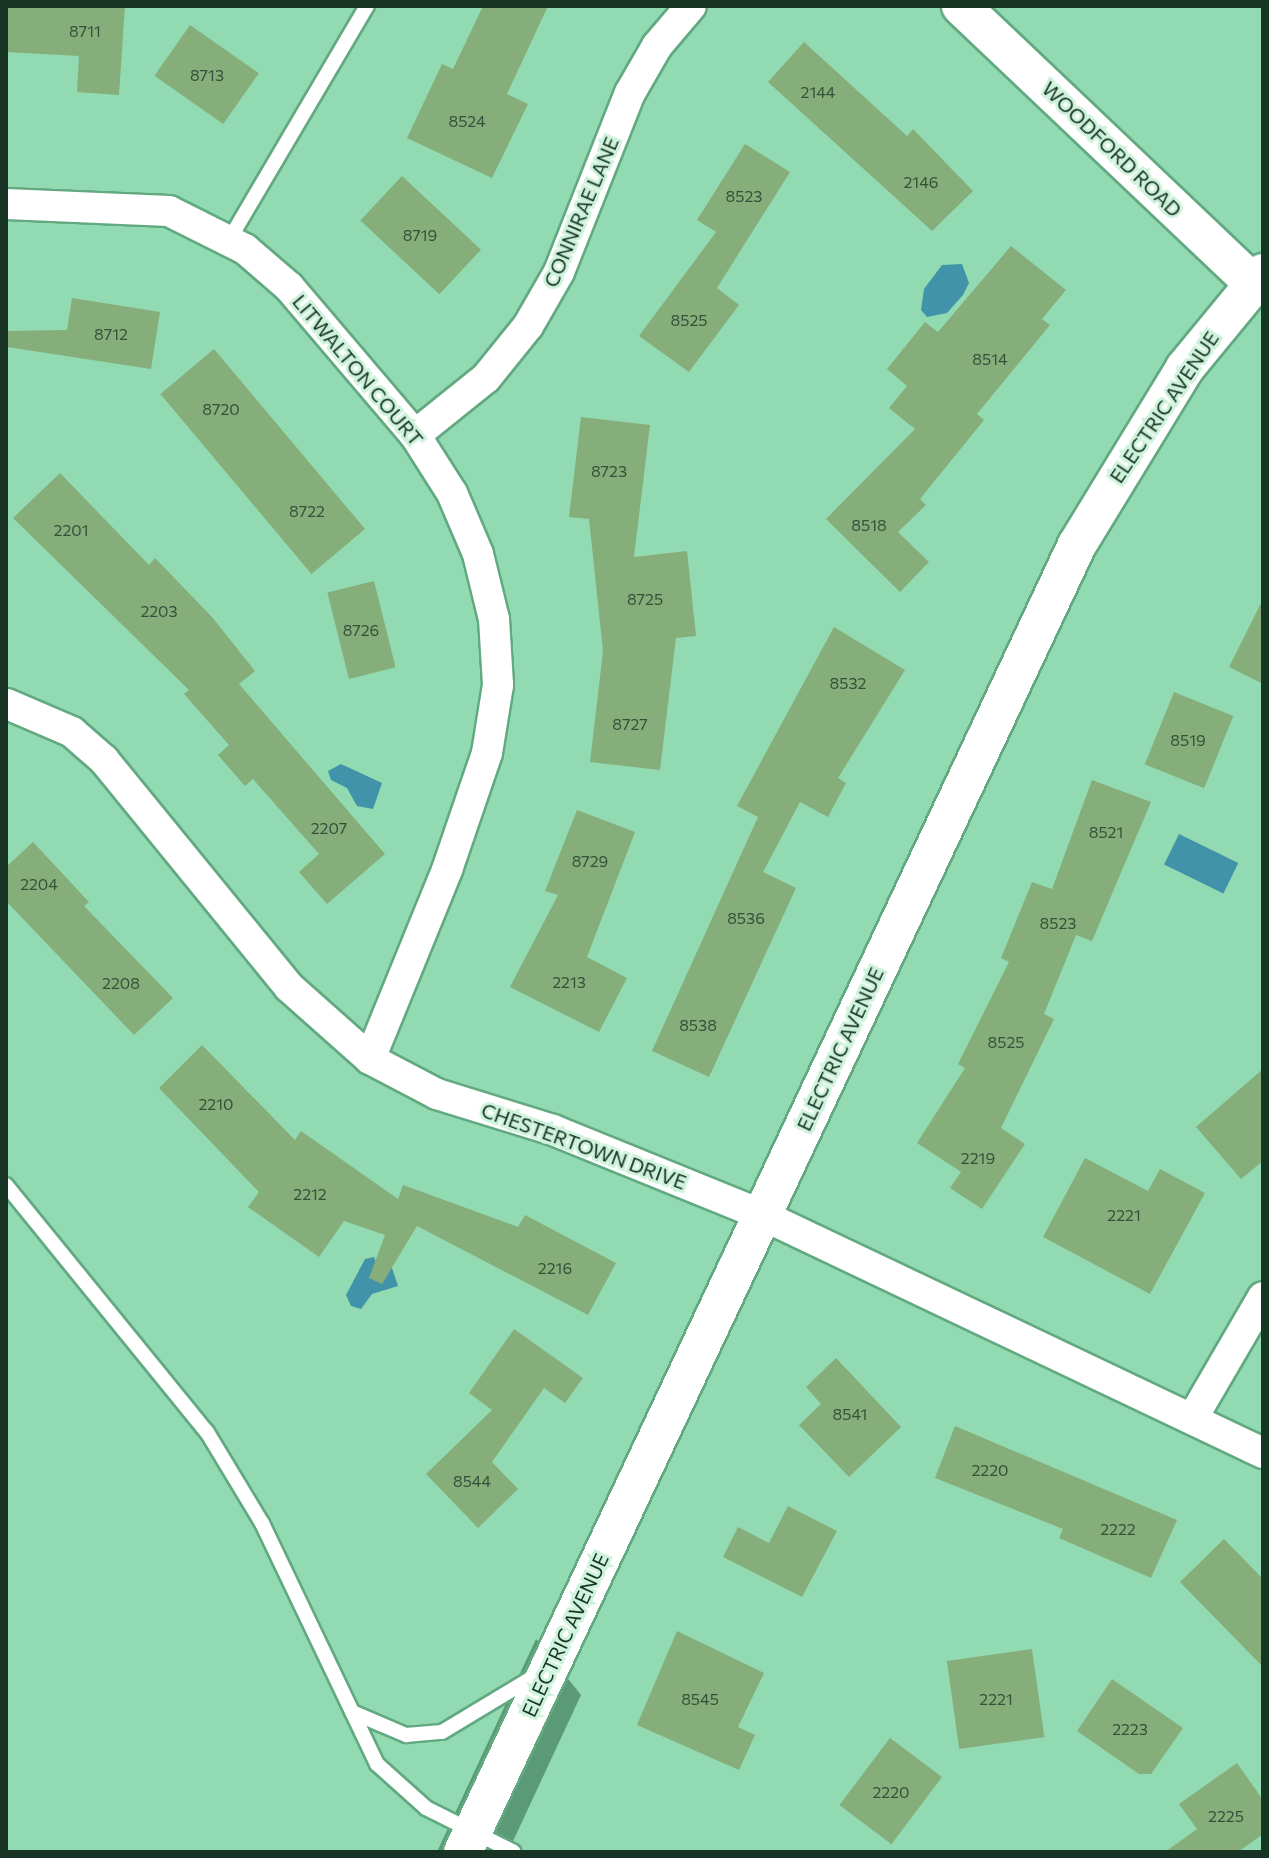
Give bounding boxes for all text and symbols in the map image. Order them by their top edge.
house number: 8711 [69,21,101,41]
house number: 8713 [190,65,224,85]
street label: WOODFORD ROAD [1037,76,1187,222]
house number: 2144 [801,82,835,102]
house number: 8524 [448,111,486,131]
street label: CONNIRAE LANE [539,133,623,291]
house number: 2146 [903,172,939,192]
house number: 8523 [726,186,762,206]
house number: 8719 [403,225,437,245]
street label: LITWALTON COURT [288,290,428,450]
house number: 8525 [671,310,707,330]
house number: 8712 [94,324,128,344]
street label: ELECTRIC AVENUE [1104,327,1224,487]
house number: 8514 [972,349,1008,369]
house number: 8720 [202,399,240,419]
house number: 8723 [591,461,627,481]
house number: 8722 [289,501,325,521]
house number: 8518 [851,515,887,535]
house number: 2201 [54,520,88,540]
house number: 8725 [627,589,663,609]
house number: 2203 [140,601,178,621]
house number: 8726 [343,620,379,640]
house number: 8532 [830,673,866,693]
house number: 8727 [612,714,648,734]
house number: 8519 [1170,730,1206,750]
house number: 2207 [311,818,347,838]
house number: 8521 [1089,822,1123,842]
house number: 8729 [572,851,608,871]
house number: 2204 [20,874,58,894]
house number: 8536 [727,908,765,928]
house number: 8523 [1040,913,1076,933]
street label: ELECTRIC AVENUE [792,963,888,1135]
house number: 2213 [552,972,586,992]
house number: 2208 [102,973,140,993]
house number: 8538 [679,1015,717,1035]
house number: 8525 [988,1032,1024,1052]
house number: 2210 [198,1094,234,1114]
street label: CHESTERTOWN DRIVE [478,1098,690,1194]
house number: 2219 [961,1148,995,1168]
house number: 2212 [293,1184,327,1204]
house number: 2221 [1107,1205,1141,1225]
house number: 2216 [538,1258,572,1278]
house number: 8541 [833,1404,867,1424]
house number: 2220 [971,1460,1009,1480]
house number: 8544 [453,1471,491,1491]
house number: 2222 [1100,1519,1136,1539]
street label: ELECTRIC AVENUE [517,1549,613,1721]
house number: 8545 [681,1689,719,1709]
house number: 2221 [979,1689,1013,1709]
house number: 2223 [1112,1719,1148,1739]
house number: 2220 [872,1782,910,1802]
house number: 2225 [1208,1806,1244,1826]

